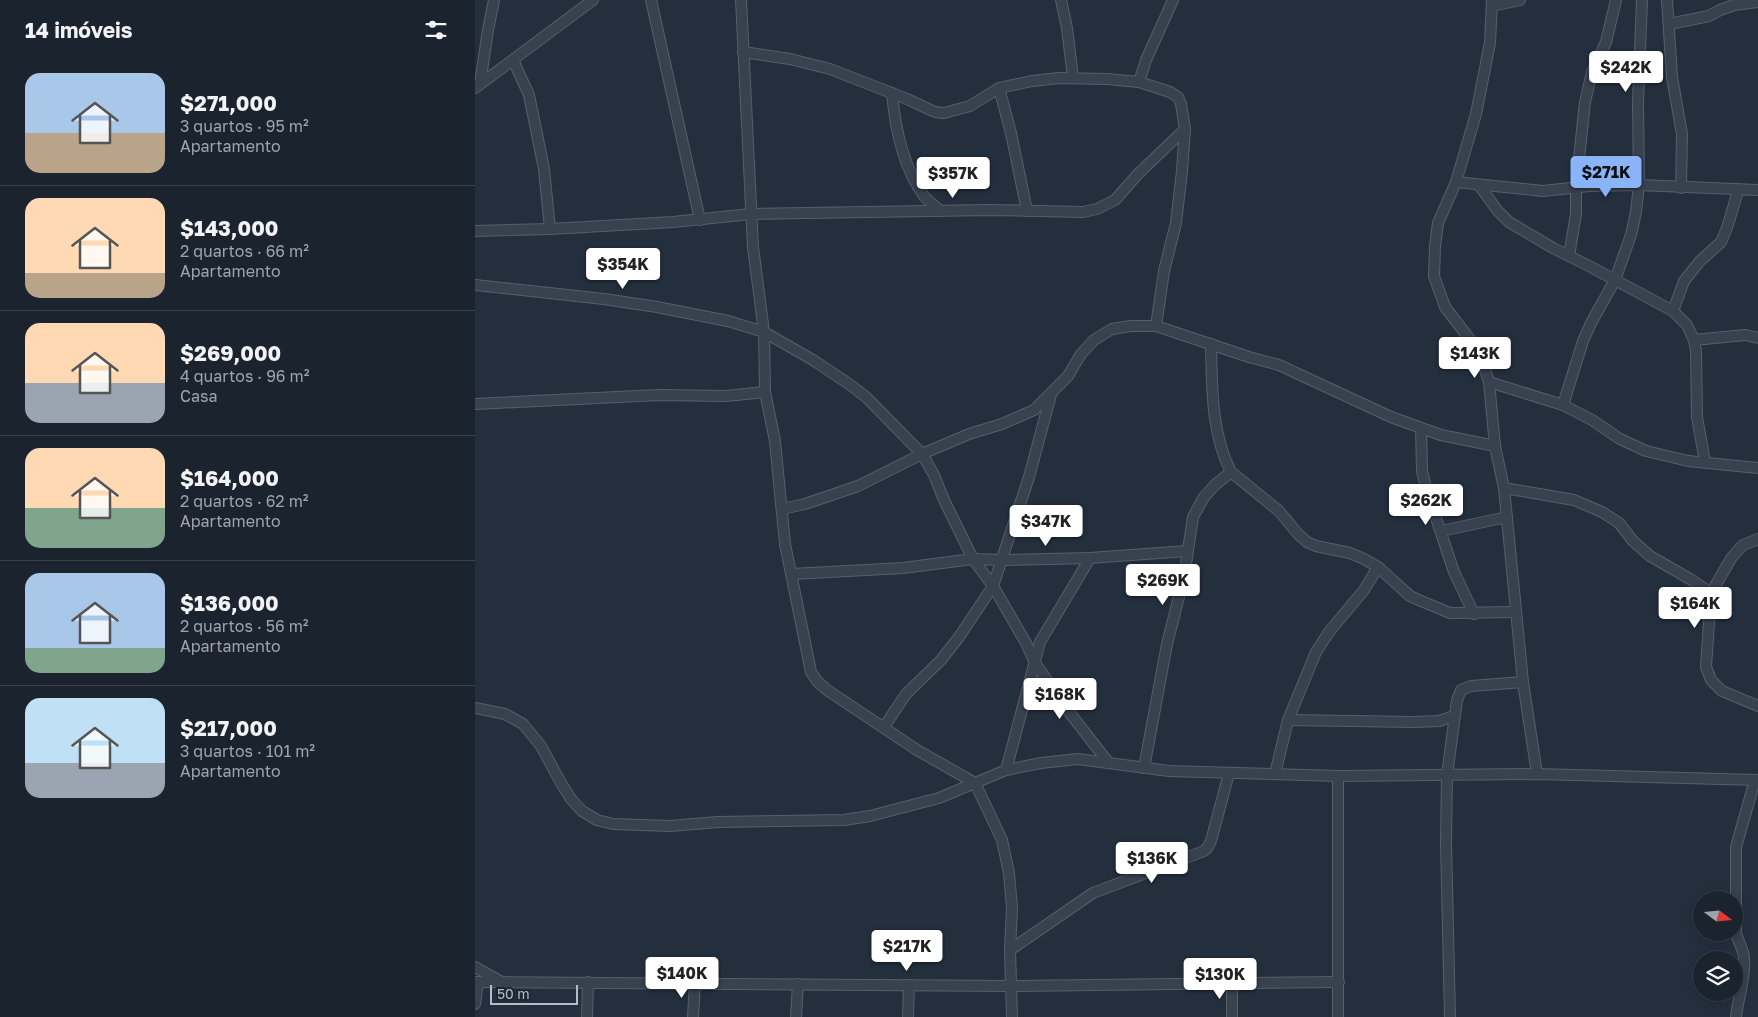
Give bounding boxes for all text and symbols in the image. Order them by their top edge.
icon: filters [422,16,450,44]
text: 14 imóveis [25,17,133,43]
pin: $242K [1591,51,1661,93]
text: $242K [1600,57,1652,77]
text: $271,000 [180,90,277,116]
icon: home [65,93,125,153]
text: 3 quartos · 95 m² [180,116,309,136]
text: Apartamento [180,136,281,156]
pin: $357K [918,156,988,199]
pin: $271K [1571,156,1641,198]
text: $271K [1581,162,1631,182]
text: $357K [928,163,978,183]
text: $143,000 [180,215,279,241]
icon: home [65,218,125,278]
text: 2 quartos · 66 m² [180,241,309,261]
pin: $354K [588,248,658,290]
text: $354K [597,254,649,274]
text: Apartamento [180,261,281,281]
pin: $143K [1440,336,1510,379]
text: $269,000 [180,340,281,366]
icon: home [65,343,125,403]
text: $143K [1450,343,1500,363]
text: 4 quartos · 96 m² [180,366,309,386]
text: Casa [180,386,217,406]
text: $164,000 [180,465,279,491]
icon: home [65,468,125,528]
pin: $262K [1391,484,1461,526]
text: $262K [1400,490,1452,510]
text: 2 quartos · 62 m² [180,491,309,511]
pin: $347K [1011,504,1081,547]
text: Apartamento [180,511,281,531]
text: $347K [1021,511,1071,531]
pin: $269K [1128,564,1198,606]
text: $269K [1137,570,1189,590]
pin: $164K [1660,586,1730,629]
text: $136,000 [180,590,279,616]
icon: home [65,593,125,653]
text: $164K [1670,593,1720,613]
text: 2 quartos · 56 m² [180,616,309,636]
text: Apartamento [180,636,281,656]
pin: $168K [1025,678,1095,720]
text: $168K [1035,684,1085,704]
text: $217,000 [180,715,277,741]
icon: home [65,718,125,778]
text: 3 quartos · 101 m² [180,741,315,761]
text: Apartamento [180,761,281,781]
pin: $136K [1117,842,1187,884]
text: $136K [1127,848,1177,868]
north arrow [1693,891,1743,941]
map controls [1693,891,1743,1001]
pin: $217K [872,930,942,972]
text: $217K [882,936,932,956]
button: layers [1693,951,1743,1001]
pin: $140K [647,956,717,999]
pin: $130K [1185,958,1255,1000]
text: $140K [657,963,707,983]
text: $130K [1195,964,1245,984]
scale bar [490,982,577,1005]
text: 50 m [497,985,530,1002]

